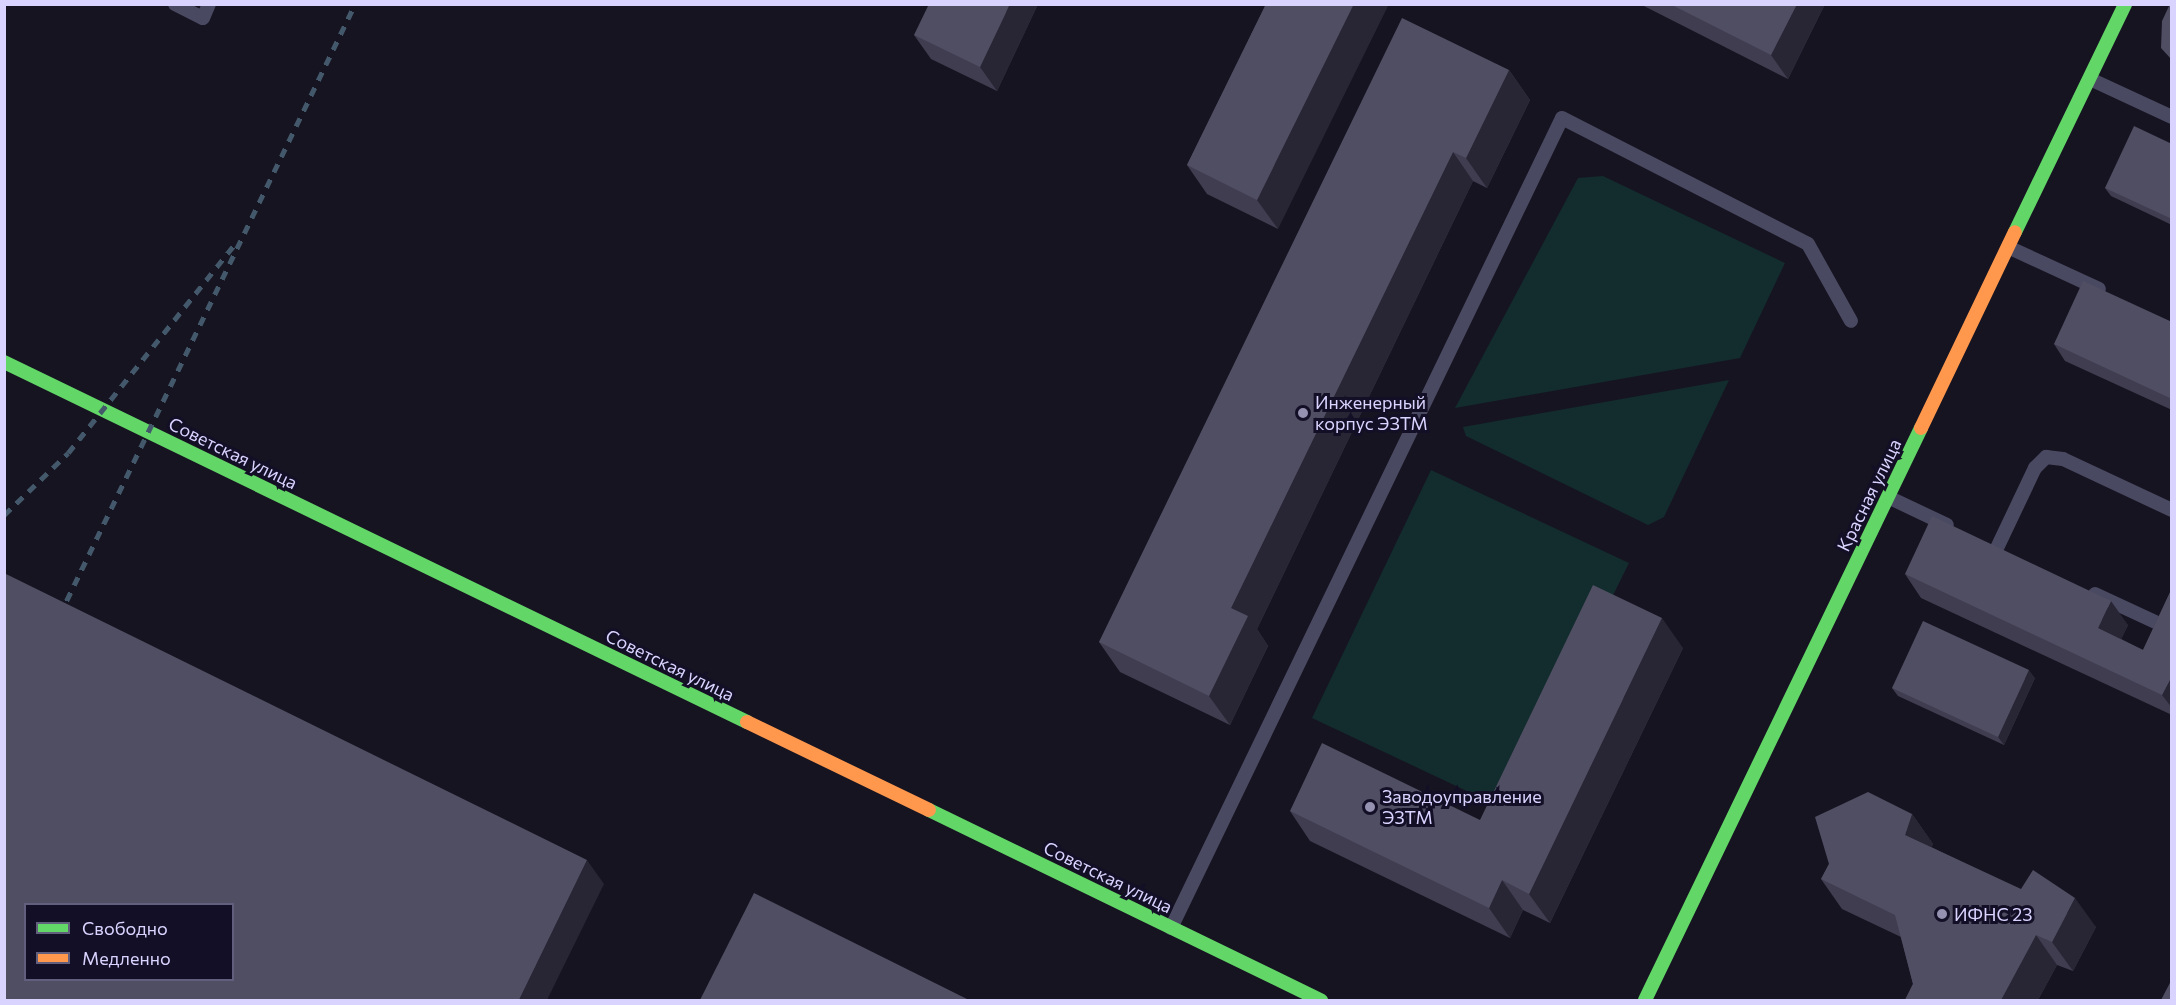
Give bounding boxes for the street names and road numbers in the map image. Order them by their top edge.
street label: Советская улица [165,413,301,493]
street label: Красная улица [1832,435,1906,555]
street label: Советская улица [602,625,738,705]
street label: Советская улица [1040,837,1176,917]

